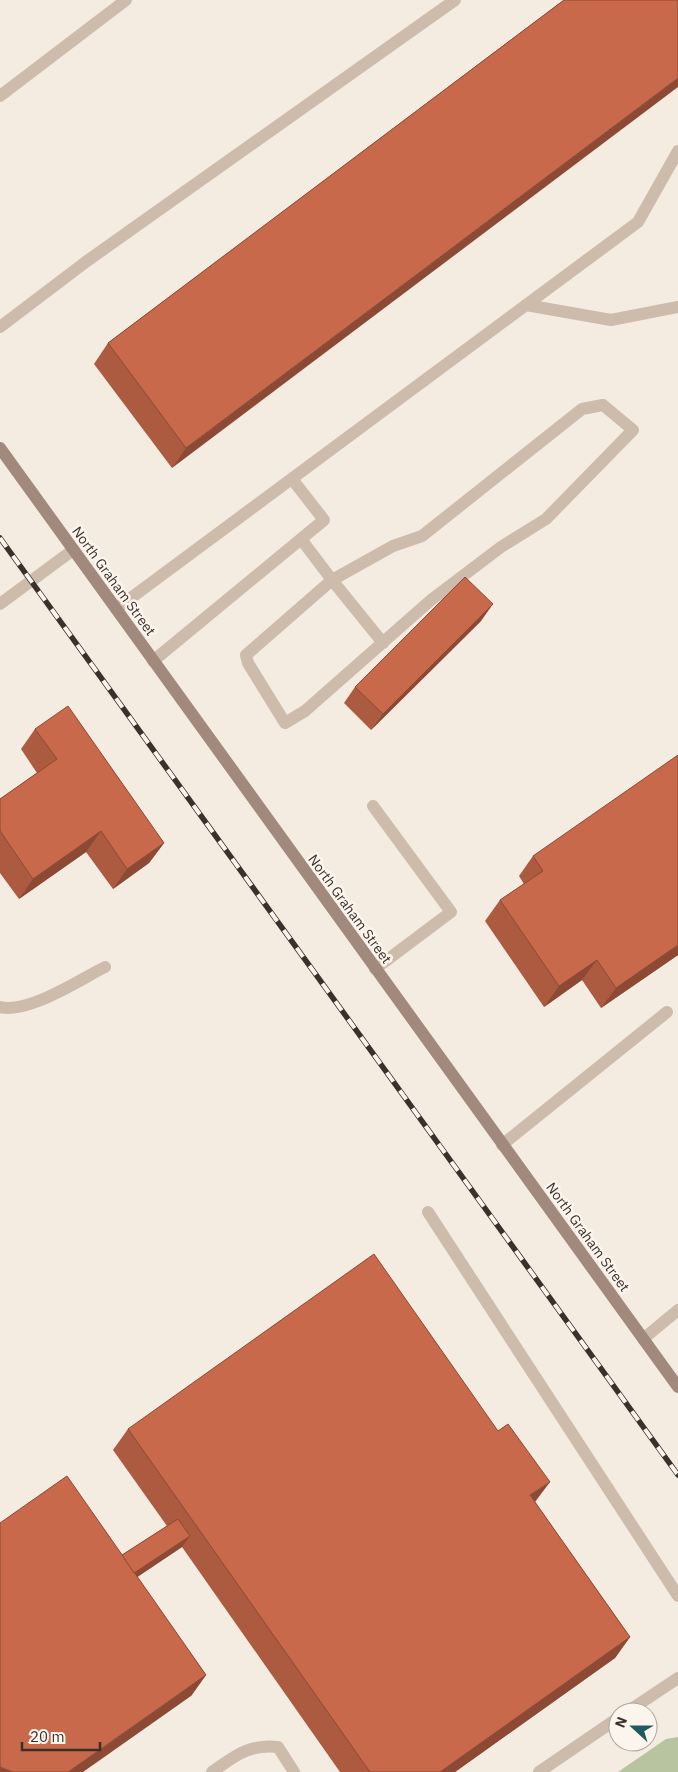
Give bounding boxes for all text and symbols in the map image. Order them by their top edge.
street label: North Graham Street [68,523,160,639]
street label: North Graham Street [304,851,396,967]
street label: North Graham Street [542,1179,634,1295]
north arrow [608,1702,658,1752]
text: N [611,1714,631,1730]
scale bar [22,1720,100,1752]
text: 20 m [30,1727,65,1746]

